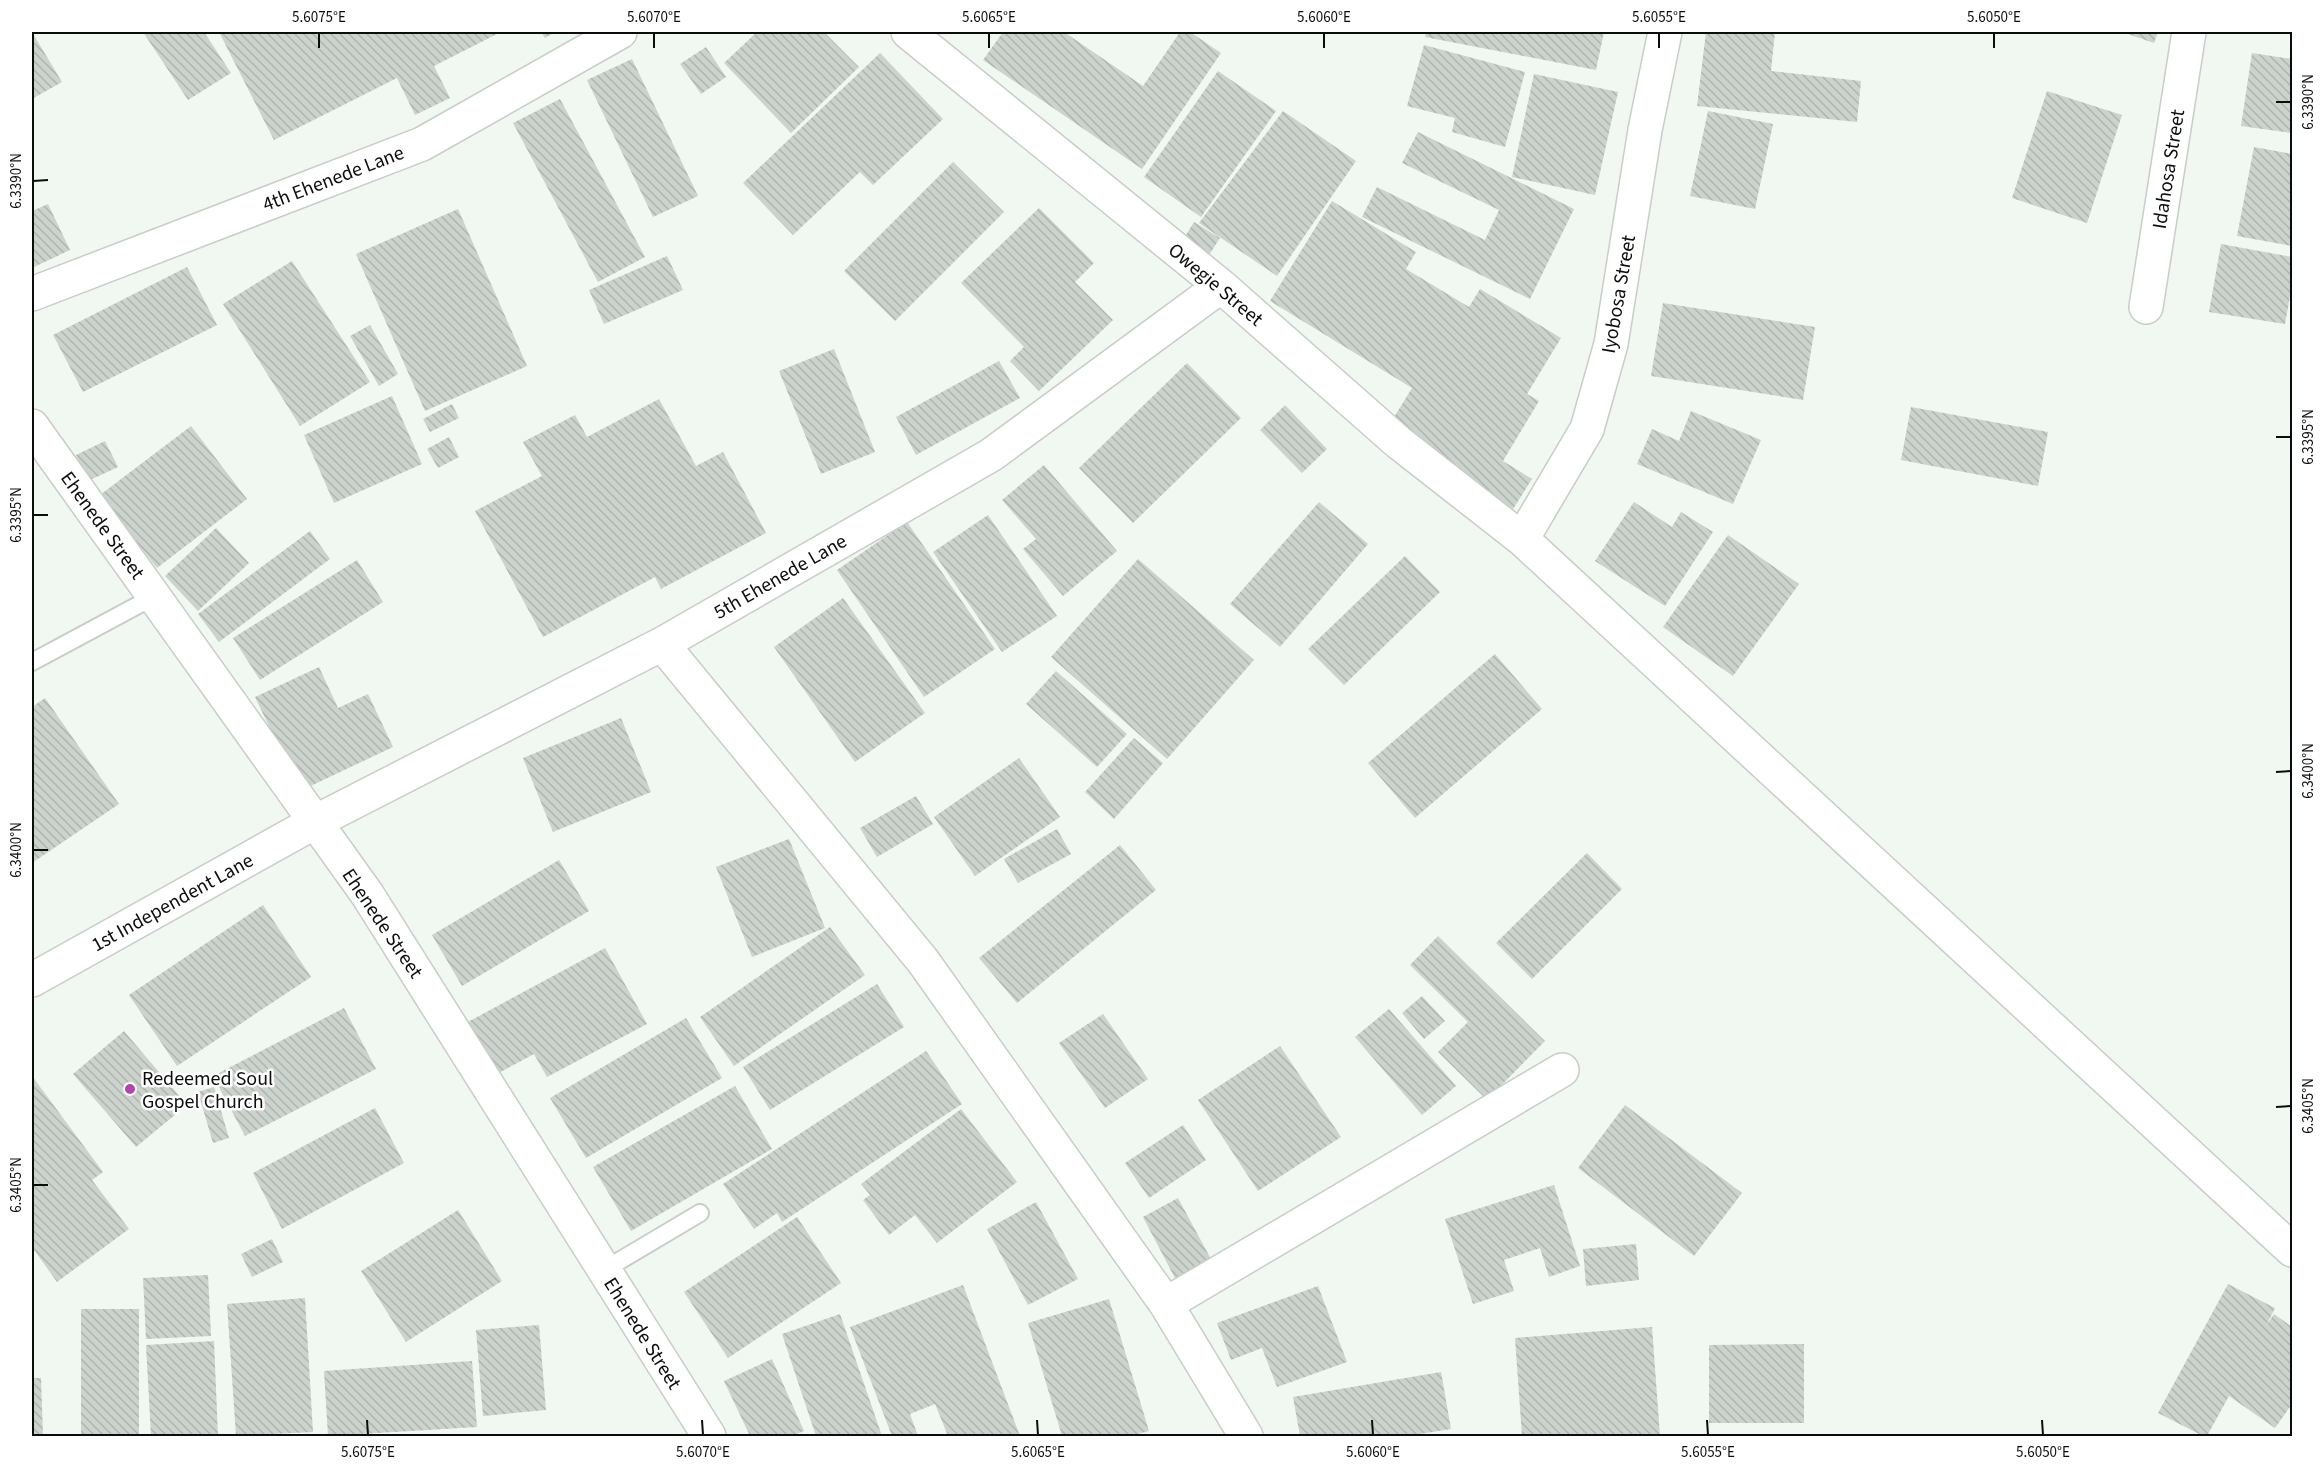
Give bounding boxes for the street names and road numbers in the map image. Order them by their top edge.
street label: Idahosa Street [2146,107,2192,231]
street label: 4th Ehenede Lane [259,139,408,219]
street label: Iyobosa Street [1595,233,1643,356]
street label: Owegie Street [1162,237,1269,333]
street label: Ehenede Street [53,466,151,586]
street label: 5th Ehenede Lane [709,527,852,626]
street label: 1st Independent Lane [86,847,259,959]
street label: Ehenede Street [335,863,430,984]
street label: Ehenede Street [597,1272,688,1395]

